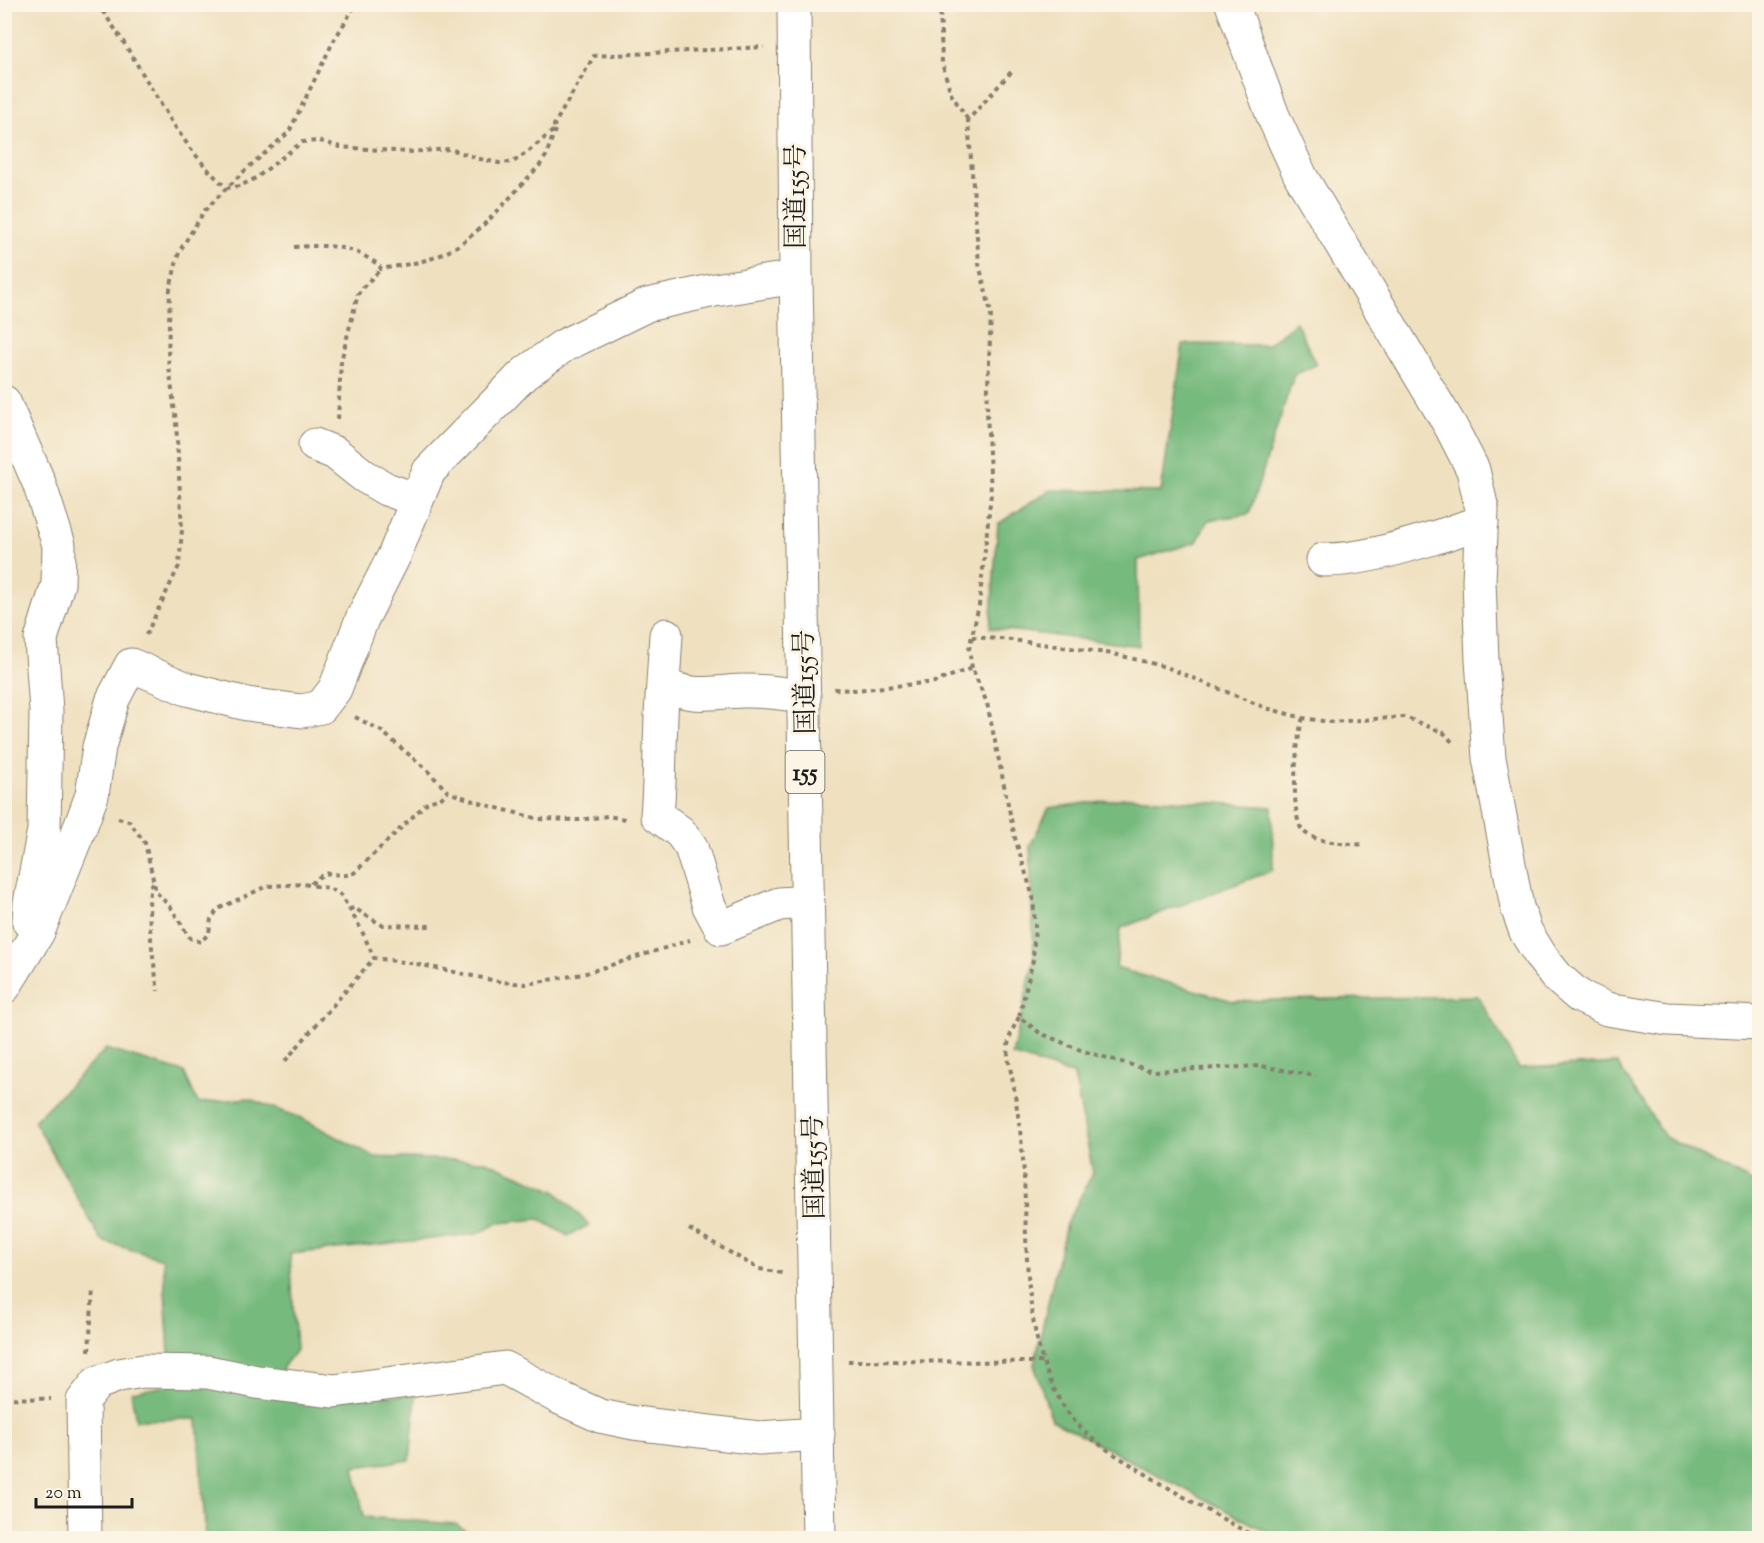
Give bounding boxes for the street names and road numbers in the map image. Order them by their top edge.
street label: 国道155号 [779,144,816,248]
street label: 国道155号 [787,629,826,735]
road number: 155 [786,751,824,793]
street label: 国道155号 [796,1114,835,1220]

